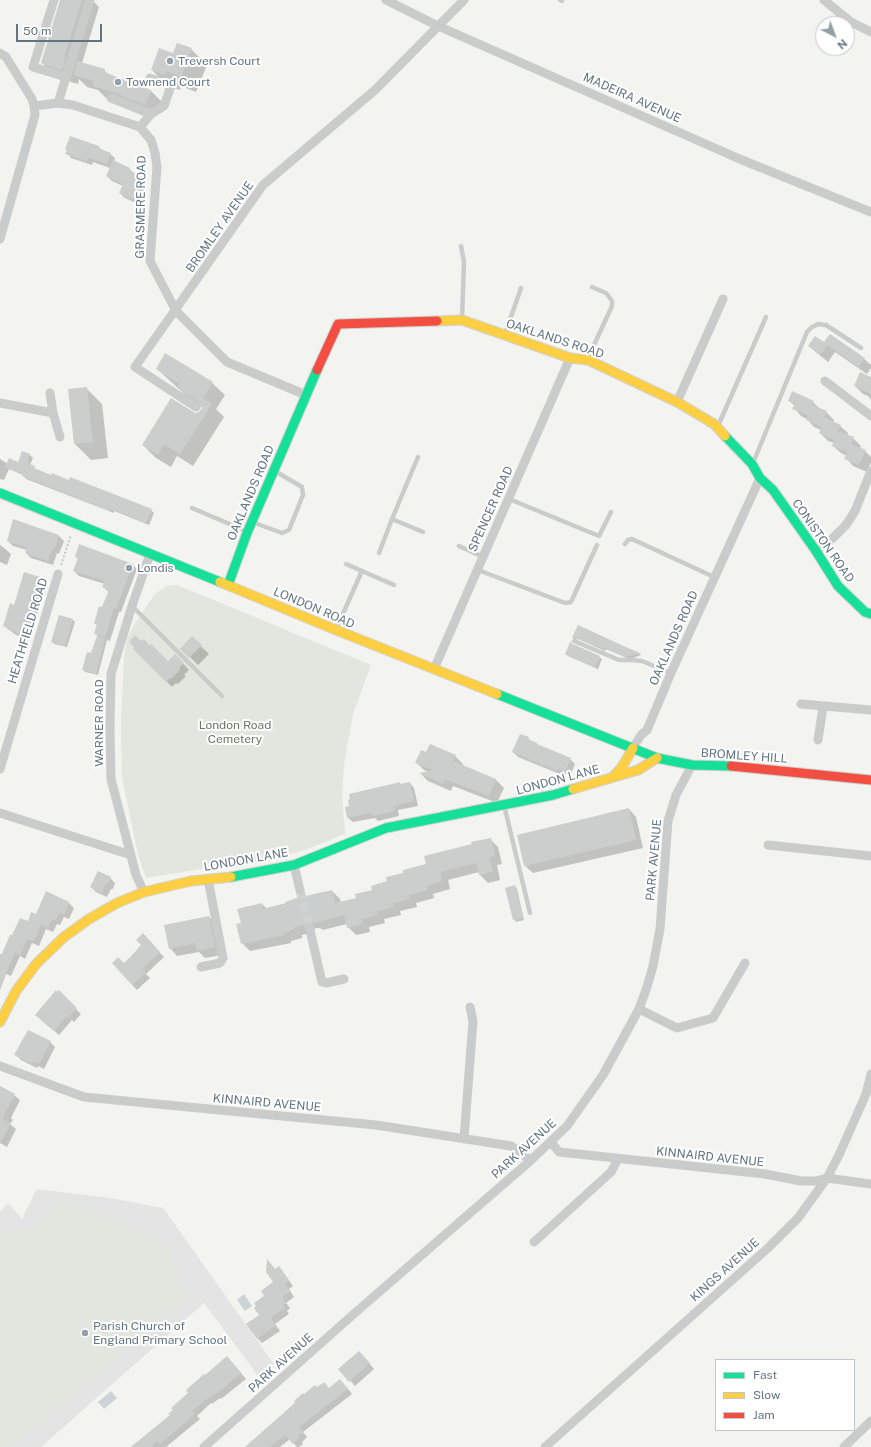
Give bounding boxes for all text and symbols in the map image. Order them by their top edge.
scale bar [18,16,104,42]
north arrow [815,16,855,56]
text: 50 m [23,24,51,38]
text: N [835,37,850,52]
place label: Treversh Court [178,54,261,68]
marker: Treversh Court [165,56,175,66]
street label: MADEIRA AVENUE [581,70,683,126]
place label: Townend Court [126,75,210,89]
marker: Townend Court [113,77,123,87]
street label: GRASMERE ROAD [133,155,149,259]
street label: BROMLEY AVENUE [183,179,257,275]
street label: OAKLANDS ROAD [504,316,606,362]
street label: OAKLANDS ROAD [224,443,278,543]
street label: SPENCER ROAD [466,464,516,554]
street label: CONISTON ROAD [789,497,857,585]
place label: Londis [137,561,174,575]
marker: Londis [124,563,134,573]
street label: HEATHFIELD ROAD [5,576,51,686]
street label: LONDON ROAD [271,584,357,632]
street label: OAKLANDS ROAD [647,588,701,688]
street label: WARNER ROAD [92,679,106,767]
park label: London Road Cemetery [199,718,271,746]
street label: BROMLEY HILL [700,746,788,766]
street label: LONDON LANE [515,762,601,798]
street label: PARK AVENUE [643,818,665,902]
street label: LONDON LANE [203,845,289,875]
street label: KINNAIRD AVENUE [212,1091,322,1115]
street label: PARK AVENUE [489,1116,559,1182]
street label: KINNAIRD AVENUE [655,1144,765,1170]
street label: KINGS AVENUE [688,1235,762,1305]
place label: Parish Church of England Primary School [93,1319,227,1347]
marker: Parish Church of England Primary School [80,1328,90,1338]
street label: PARK AVENUE [246,1330,316,1396]
legend [715,1359,855,1431]
text: Fast [753,1368,777,1382]
text: Slow [753,1388,780,1402]
text: Jam [753,1408,775,1422]

